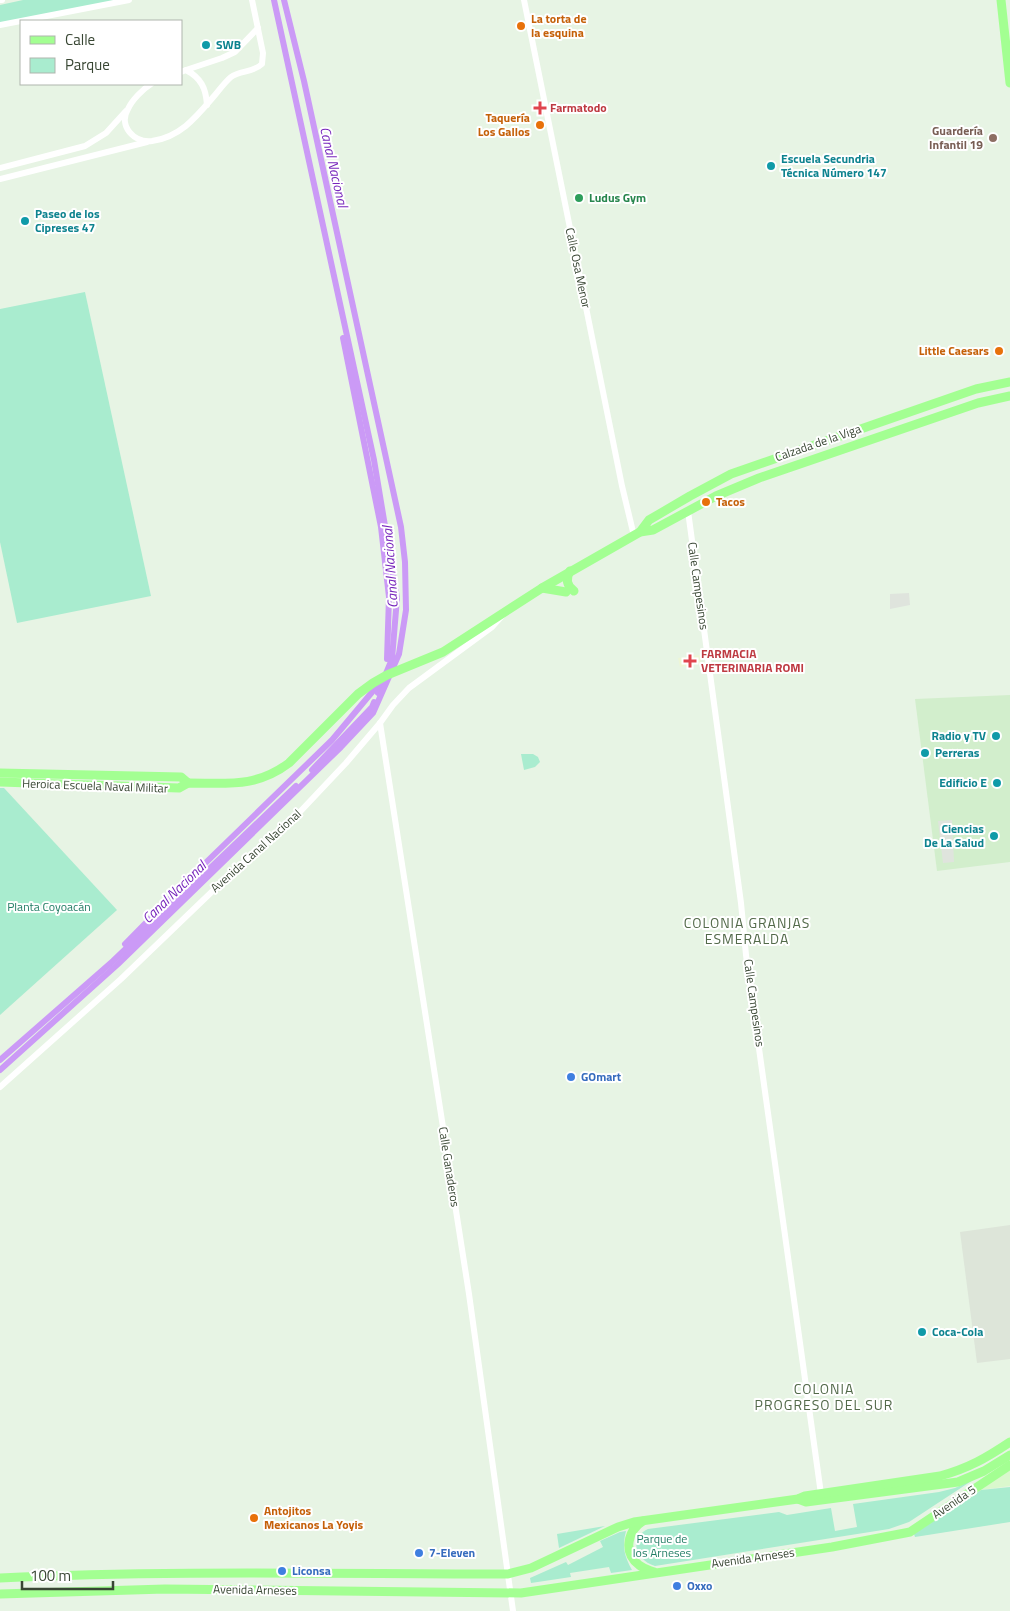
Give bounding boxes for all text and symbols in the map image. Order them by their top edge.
place label: La torta de la esquina [531,9,587,42]
legend [20,20,182,85]
marker: La torta de la esquina [515,20,527,32]
text: Calle [65,28,95,51]
place label: SWB [216,35,241,54]
marker: SWB [200,39,212,51]
text: Parque [65,53,110,76]
place label: Farmatodo [550,98,607,117]
marker: Farmatodo [534,102,546,114]
place label: Taquería Los Gallos [478,108,530,141]
marker: Taquería Los Gallos [534,119,546,131]
place label: Guardería Infantil 19 [929,121,983,154]
water label: Canal Nacional [315,124,354,211]
marker: Guardería Infantil 19 [987,132,999,144]
place label: Escuela Secundria Técnica Número 147 [781,149,887,182]
marker: Escuela Secundria Técnica Número 147 [765,160,777,172]
place label: Ludus Gym [589,188,646,207]
marker: Ludus Gym [573,192,585,204]
place label: Paseo de los Cipreses 47 [35,204,100,237]
marker: Paseo de los Cipreses 47 [19,215,31,227]
street label: Calle Osa Menor [561,226,596,310]
place label: Little Caesars [919,341,989,360]
marker: Little Caesars [993,345,1005,357]
street label: Calzada de la Viga [772,419,864,466]
place label: Tacos [716,492,745,511]
marker: Tacos [700,496,712,508]
water label: Canal Nacional [376,523,403,609]
street label: Calle Campesinos [683,541,714,631]
place label: FARMACIA VETERINARIA ROMI [701,644,804,677]
marker: FARMACIA VETERINARIA ROMI [683,654,697,668]
place label: Radio y TV [932,726,987,745]
marker: Radio y TV [990,730,1002,742]
place label: Perreras [935,743,980,762]
marker: Perreras [919,747,931,759]
street label: Heroica Escuela Naval Militar [22,773,168,798]
place label: Edificio E [939,773,987,792]
marker: Edificio E [991,777,1003,789]
street label: Avenida Canal Nacional [206,805,305,897]
place label: Ciencias De La Salud [924,819,984,852]
marker: Ciencias De La Salud [988,830,1000,842]
water label: Canal Nacional [137,854,212,928]
park label: Planta Coyoacán [7,897,91,916]
district label: COLONIA GRANJAS ESMERALDA [684,912,810,949]
street label: Calle Campesinos [739,958,770,1048]
place label: GOmart [581,1067,622,1086]
marker: GOmart [565,1071,577,1083]
street label: Calle Ganaderos [434,1125,465,1209]
place label: Coca-Cola [932,1322,983,1341]
marker: Coca-Cola [916,1326,928,1338]
district label: COLONIA PROGRESO DEL SUR [755,1378,893,1415]
street label: Avenida 5 [928,1480,980,1523]
place label: Antojitos Mexicanos La Yoyis [264,1501,364,1534]
marker: Antojitos Mexicanos La Yoyis [248,1512,260,1524]
park label: Parque de los Arneses [633,1529,692,1562]
street label: Avenida Arneses [710,1542,796,1573]
place label: 7-Eleven [429,1543,475,1562]
marker: 7-Eleven [413,1547,425,1559]
scale bar [22,1558,114,1590]
place label: Liconsa [292,1561,331,1580]
text: 100 m [30,1564,71,1587]
marker: Liconsa [276,1565,288,1577]
place label: Oxxo [687,1576,712,1595]
street label: Avenida Arneses [213,1579,297,1600]
marker: Oxxo [671,1580,683,1592]

